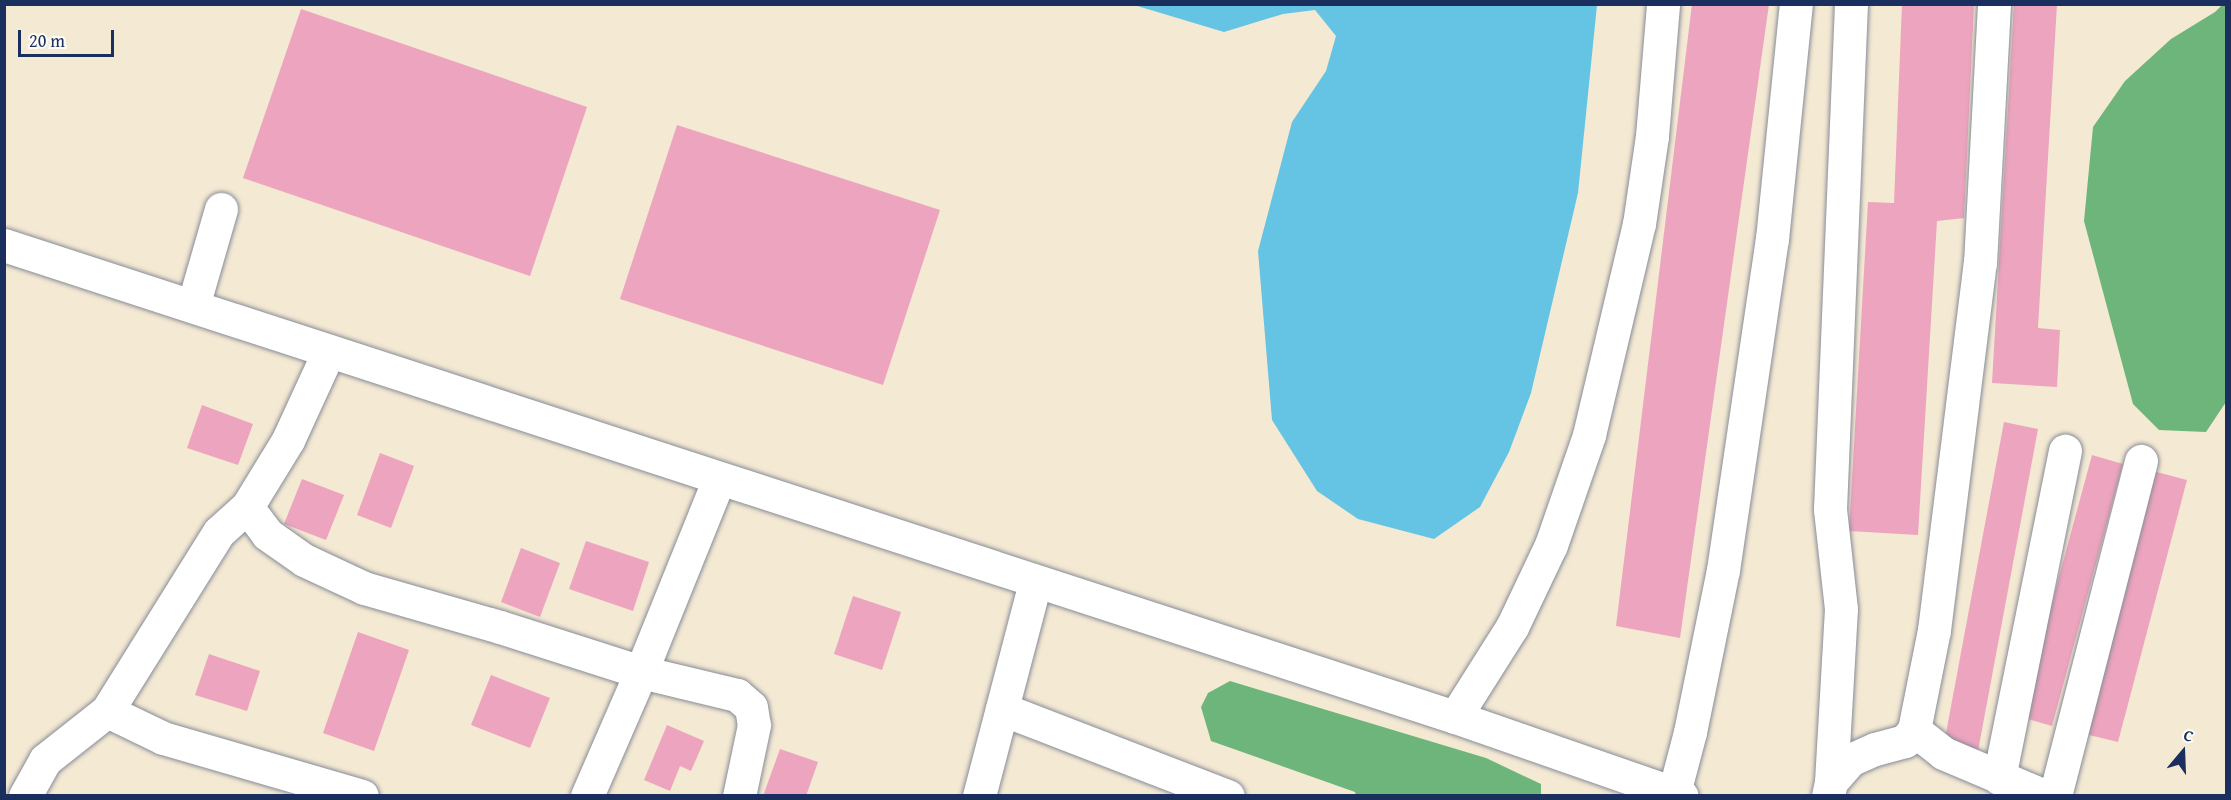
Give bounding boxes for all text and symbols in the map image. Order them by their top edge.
scale bar [21,18,117,56]
text: 20 m [29,27,65,54]
north arrow [2153,722,2213,782]
text: С [2181,722,2197,748]

